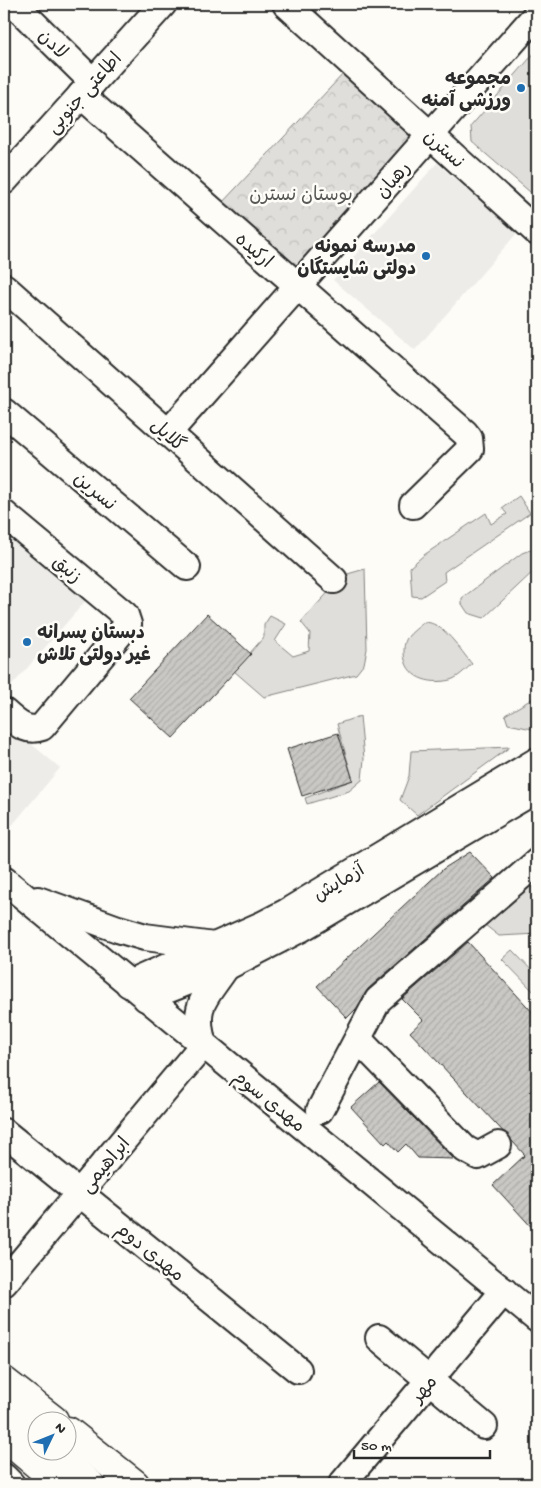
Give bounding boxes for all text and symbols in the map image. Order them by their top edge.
street label: لادن [32,26,71,65]
street label: اطاعتی جنوبی [43,49,128,140]
place label: مجموعه ورزشی آمنه [422,69,511,114]
marker: مجموعه ورزشی آمنه [515,82,527,94]
street label: نسترن [417,126,468,175]
street label: رهبان [372,158,417,205]
park label: بوستان نسترن [249,185,353,208]
street label: ارکیده [229,229,276,274]
place label: مدرسه نمونه دولتی شایستگان [297,237,416,282]
marker: مدرسه نمونه دولتی شایستگان [420,250,432,262]
street label: گلایل [144,413,190,458]
street label: نسرین [68,468,120,517]
street label: زنبق [46,552,85,590]
place label: دبستان پسرانه غیر دولتی تلاش [37,623,151,668]
marker: دبستان پسرانه غیر دولتی تلاش [21,636,33,648]
street label: آزمایش [309,857,371,908]
street label: مهدی سوم [227,1067,309,1139]
street label: ابراهیمی [77,1134,137,1199]
street label: مهدی دوم [110,1219,188,1288]
street label: مهر [406,1372,444,1410]
north arrow [28,1410,78,1460]
text: N [50,1420,69,1438]
scale bar [354,1428,490,1460]
text: 50 m [361,1438,392,1456]

